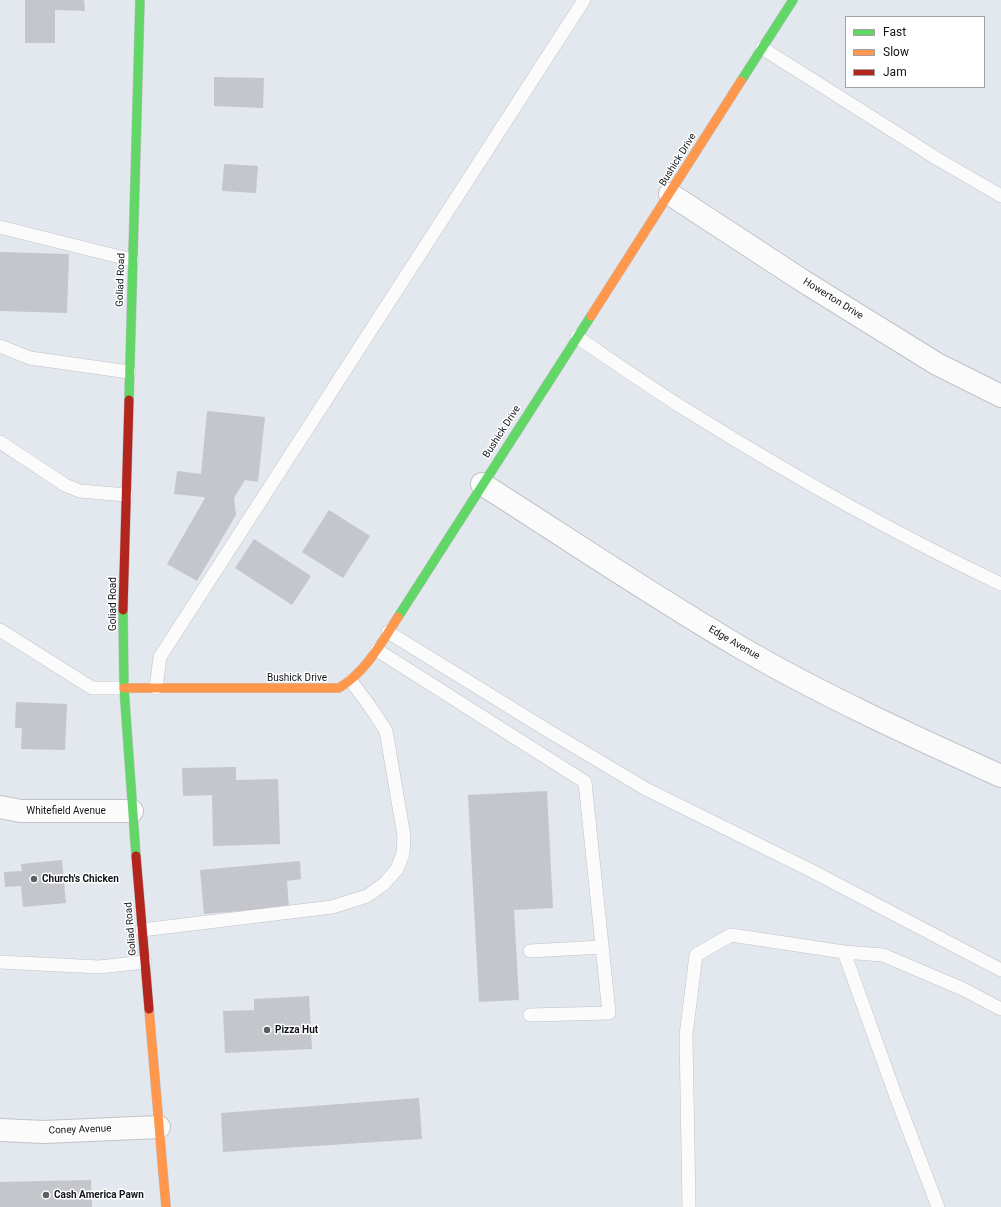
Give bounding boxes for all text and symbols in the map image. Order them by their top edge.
legend [845,16,985,88]
text: Fast [883,25,906,39]
text: Slow [883,45,909,59]
text: Jam [883,65,907,79]
street label: Bushick Drive [657,131,699,189]
street label: Goliad Road [114,253,128,307]
street label: Howerton Drive [801,276,865,322]
street label: Bushick Drive [481,404,523,460]
street label: Goliad Road [107,577,119,631]
street label: Edge Avenue [706,623,762,663]
street label: Bushick Drive [267,672,327,684]
street label: Whitefield Avenue [26,805,106,817]
place label: Church's Chicken [42,873,119,885]
marker: Church's Chicken [29,874,39,884]
street label: Goliad Road [123,902,139,956]
place label: Pizza Hut [275,1024,318,1036]
marker: Pizza Hut [262,1025,272,1035]
street label: Coney Avenue [48,1123,112,1137]
place label: Cash America Pawn [54,1189,144,1201]
marker: Cash America Pawn [41,1190,51,1200]

